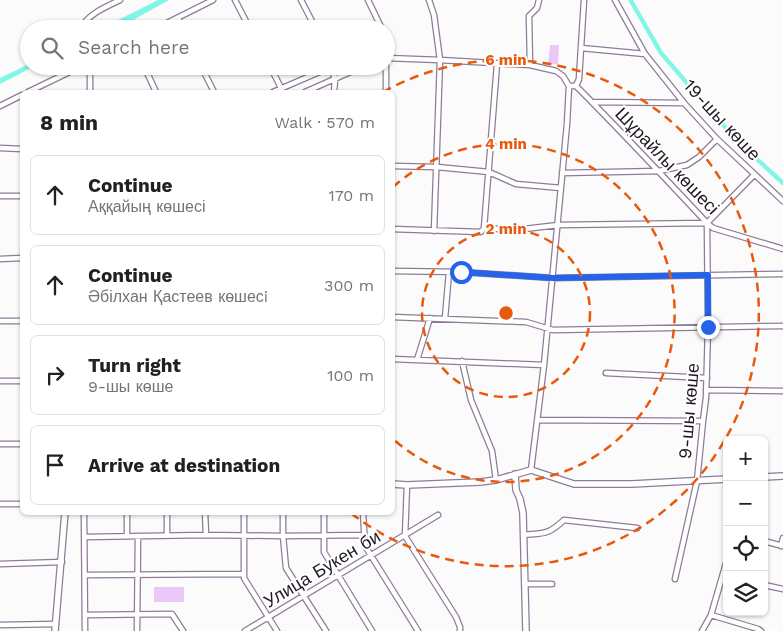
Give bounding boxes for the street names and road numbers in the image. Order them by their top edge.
street label: 19-шы көше [680,75,765,165]
street label: Шұрайлы көшесі [611,103,724,218]
street label: 9-шы көше [674,362,703,460]
street label: Улица Букен би [260,526,384,612]

